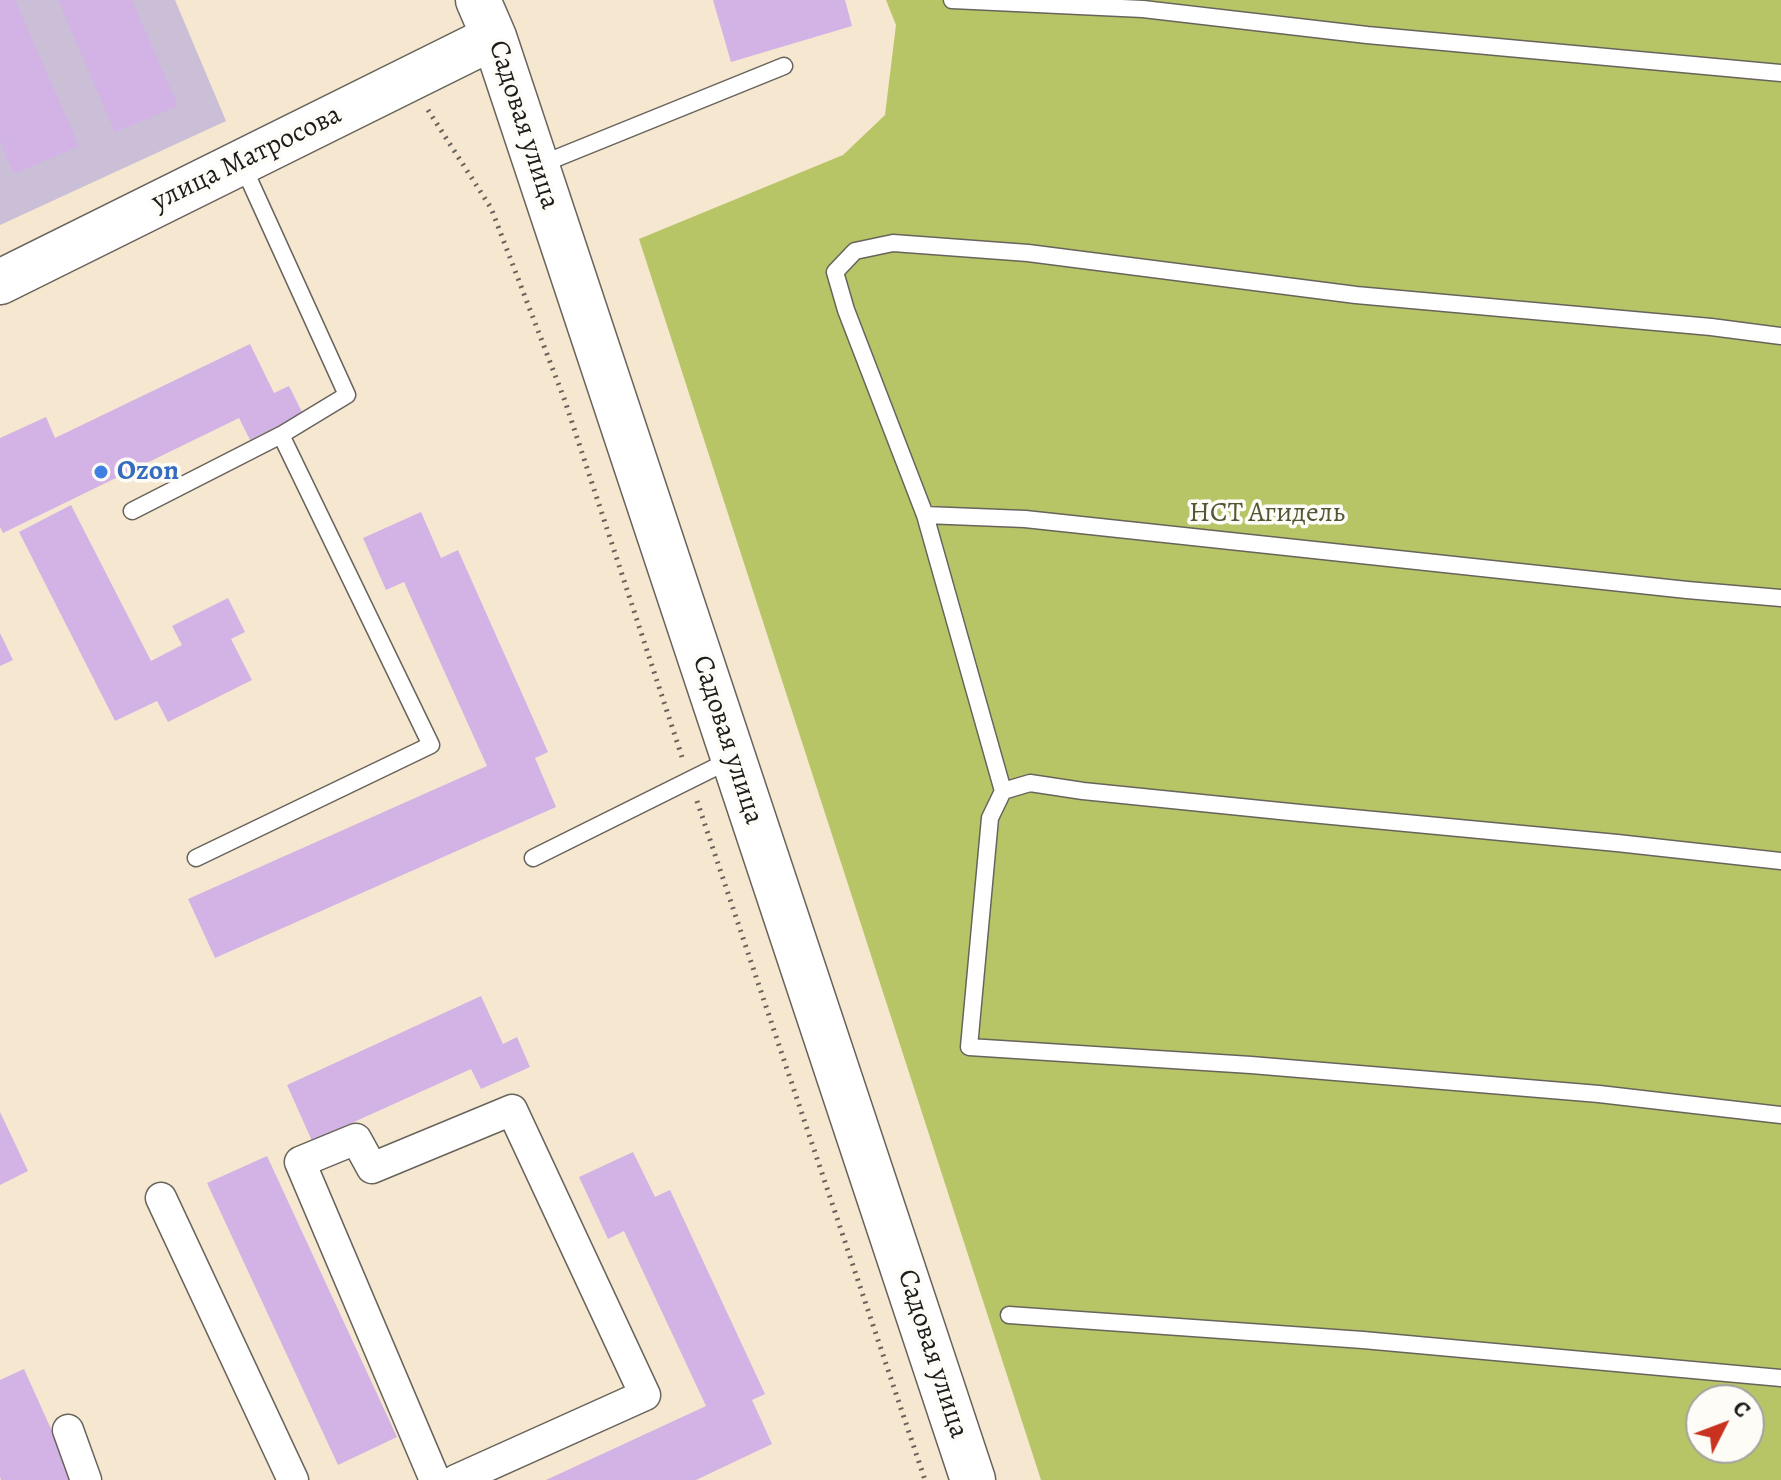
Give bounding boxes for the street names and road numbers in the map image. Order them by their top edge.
street label: Садовая улица [480,37,566,213]
street label: улица Матросова [147,99,347,219]
street label: Садовая улица [684,652,770,828]
street label: Садовая улица [889,1266,975,1442]

